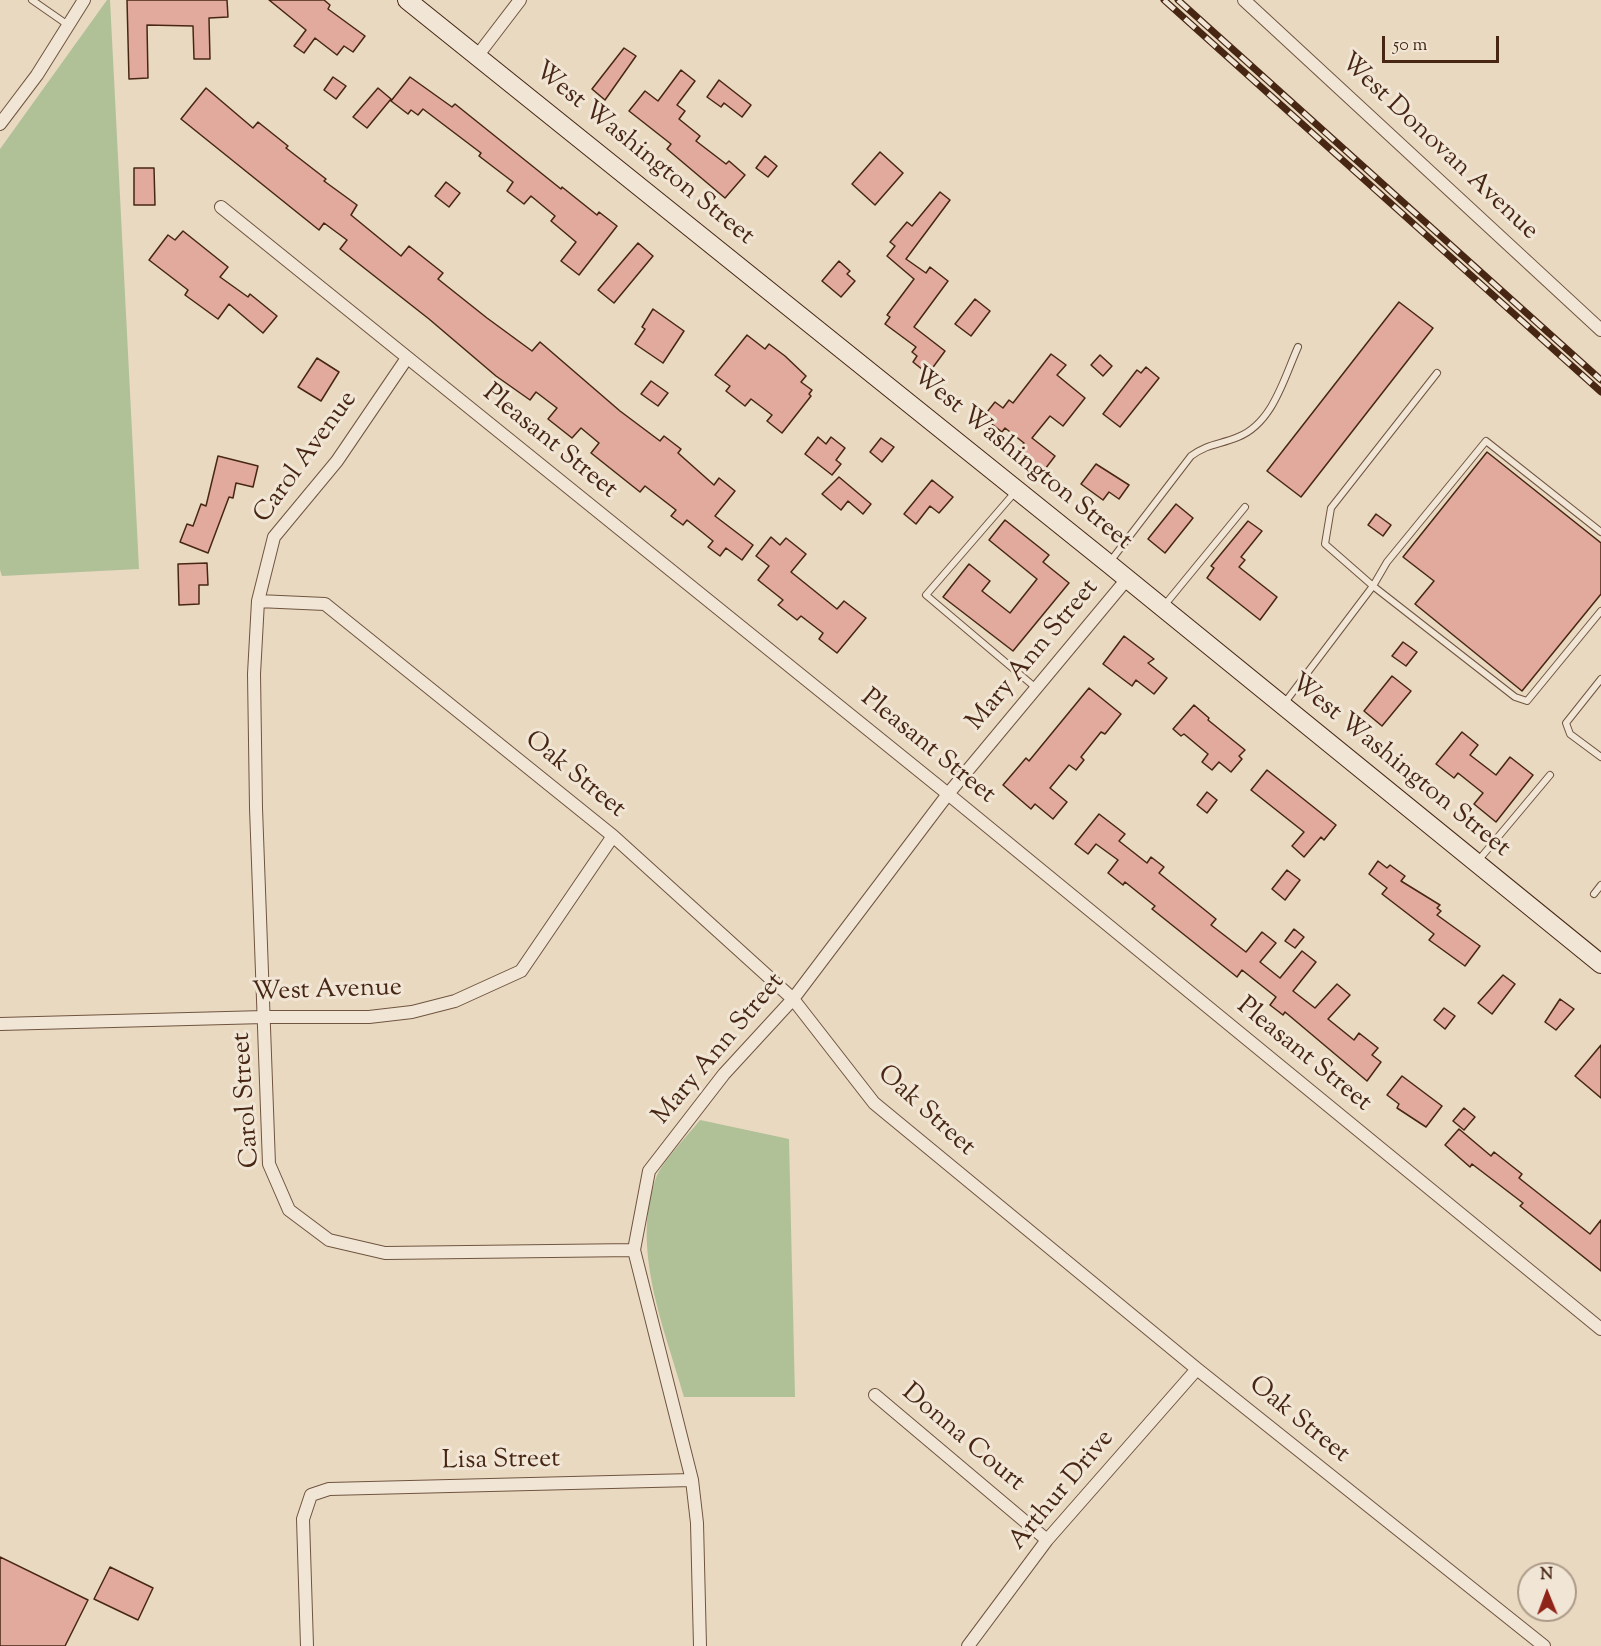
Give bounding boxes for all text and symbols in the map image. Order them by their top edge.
scale bar [1385,24,1502,62]
text: 50 m [1393,33,1427,59]
street label: West Donovan Avenue [1332,48,1544,248]
street label: West Washington Street [527,57,759,253]
street label: West Washington Street [905,362,1137,558]
street label: Pleasant Street [475,379,623,507]
street label: Carol Avenue [249,386,365,530]
street label: Mary Ann Street [962,574,1106,738]
street label: West Washington Street [1283,669,1515,865]
street label: Pleasant Street [853,684,1001,812]
street label: Oak Street [517,726,631,826]
street label: Mary Ann Street [648,968,792,1132]
street label: West Avenue [252,974,402,1010]
street label: Pleasant Street [1229,992,1377,1120]
street label: Carol Street [228,1031,268,1169]
street label: Oak Street [870,1060,980,1164]
street label: Oak Street [1241,1371,1355,1471]
street label: Donna Court [894,1378,1030,1500]
street label: Arthur Drive [1004,1425,1122,1557]
street label: Lisa Street [442,1445,560,1479]
north arrow [1517,1562,1577,1622]
text: N [1540,1564,1553,1587]

